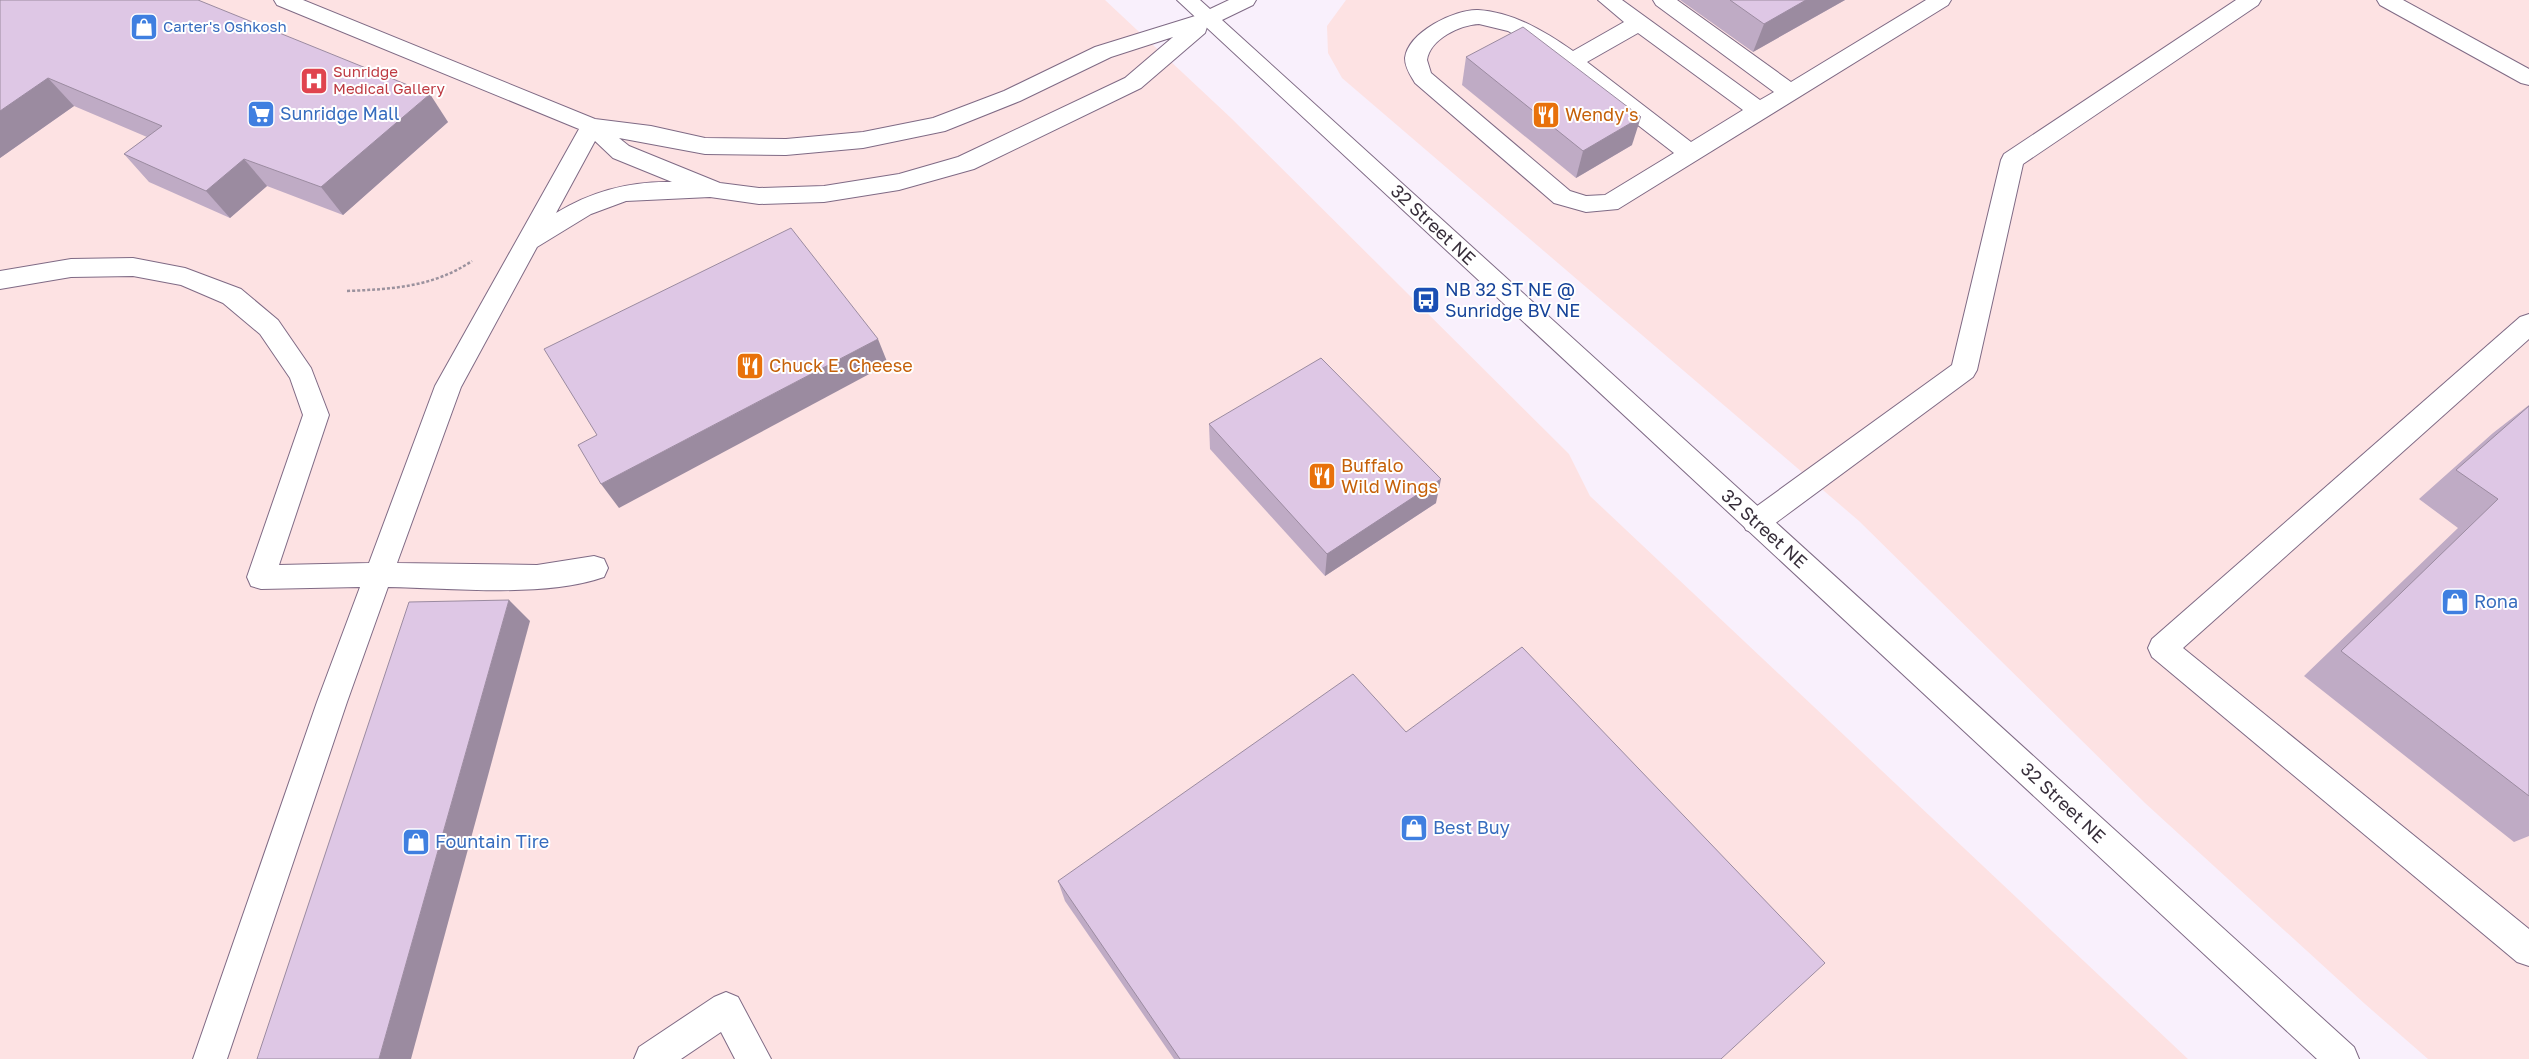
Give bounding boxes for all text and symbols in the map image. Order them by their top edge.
shop icon: Carter's Oshkosh [129,12,159,42]
place label: Carter's Oshkosh [163,17,287,35]
place label: Sunridge Medical Gallery [333,62,446,97]
hospital icon: Sunridge Medical Gallery [299,66,329,96]
supermarket icon: Sunridge Mall [246,99,276,129]
restaurant icon: Wendy's [1531,100,1561,130]
place label: Sunridge Mall [280,102,400,124]
place label: Wendy's [1565,103,1638,125]
street label: 32 Street NE [1387,179,1481,269]
place label: NB 32 ST NE @ Sunridge BV NE [1445,278,1580,321]
bus stop icon: NB 32 ST NE @ Sunridge BV NE [1411,285,1441,315]
restaurant icon: Chuck E. Cheese [735,351,765,381]
place label: Chuck E. Cheese [769,354,913,376]
place label: Buffalo Wild Wings [1341,454,1438,497]
restaurant icon: Buffalo Wild Wings [1307,461,1337,491]
street label: 32 Street NE [1717,484,1812,573]
shop icon: Rona [2440,587,2470,617]
place label: Rona [2474,590,2518,612]
street label: 32 Street NE [2017,757,2111,847]
shop icon: Best Buy [1399,813,1429,843]
place label: Best Buy [1433,816,1510,838]
shop icon: Fountain Tire [401,827,431,857]
place label: Fountain Tire [435,830,549,852]

